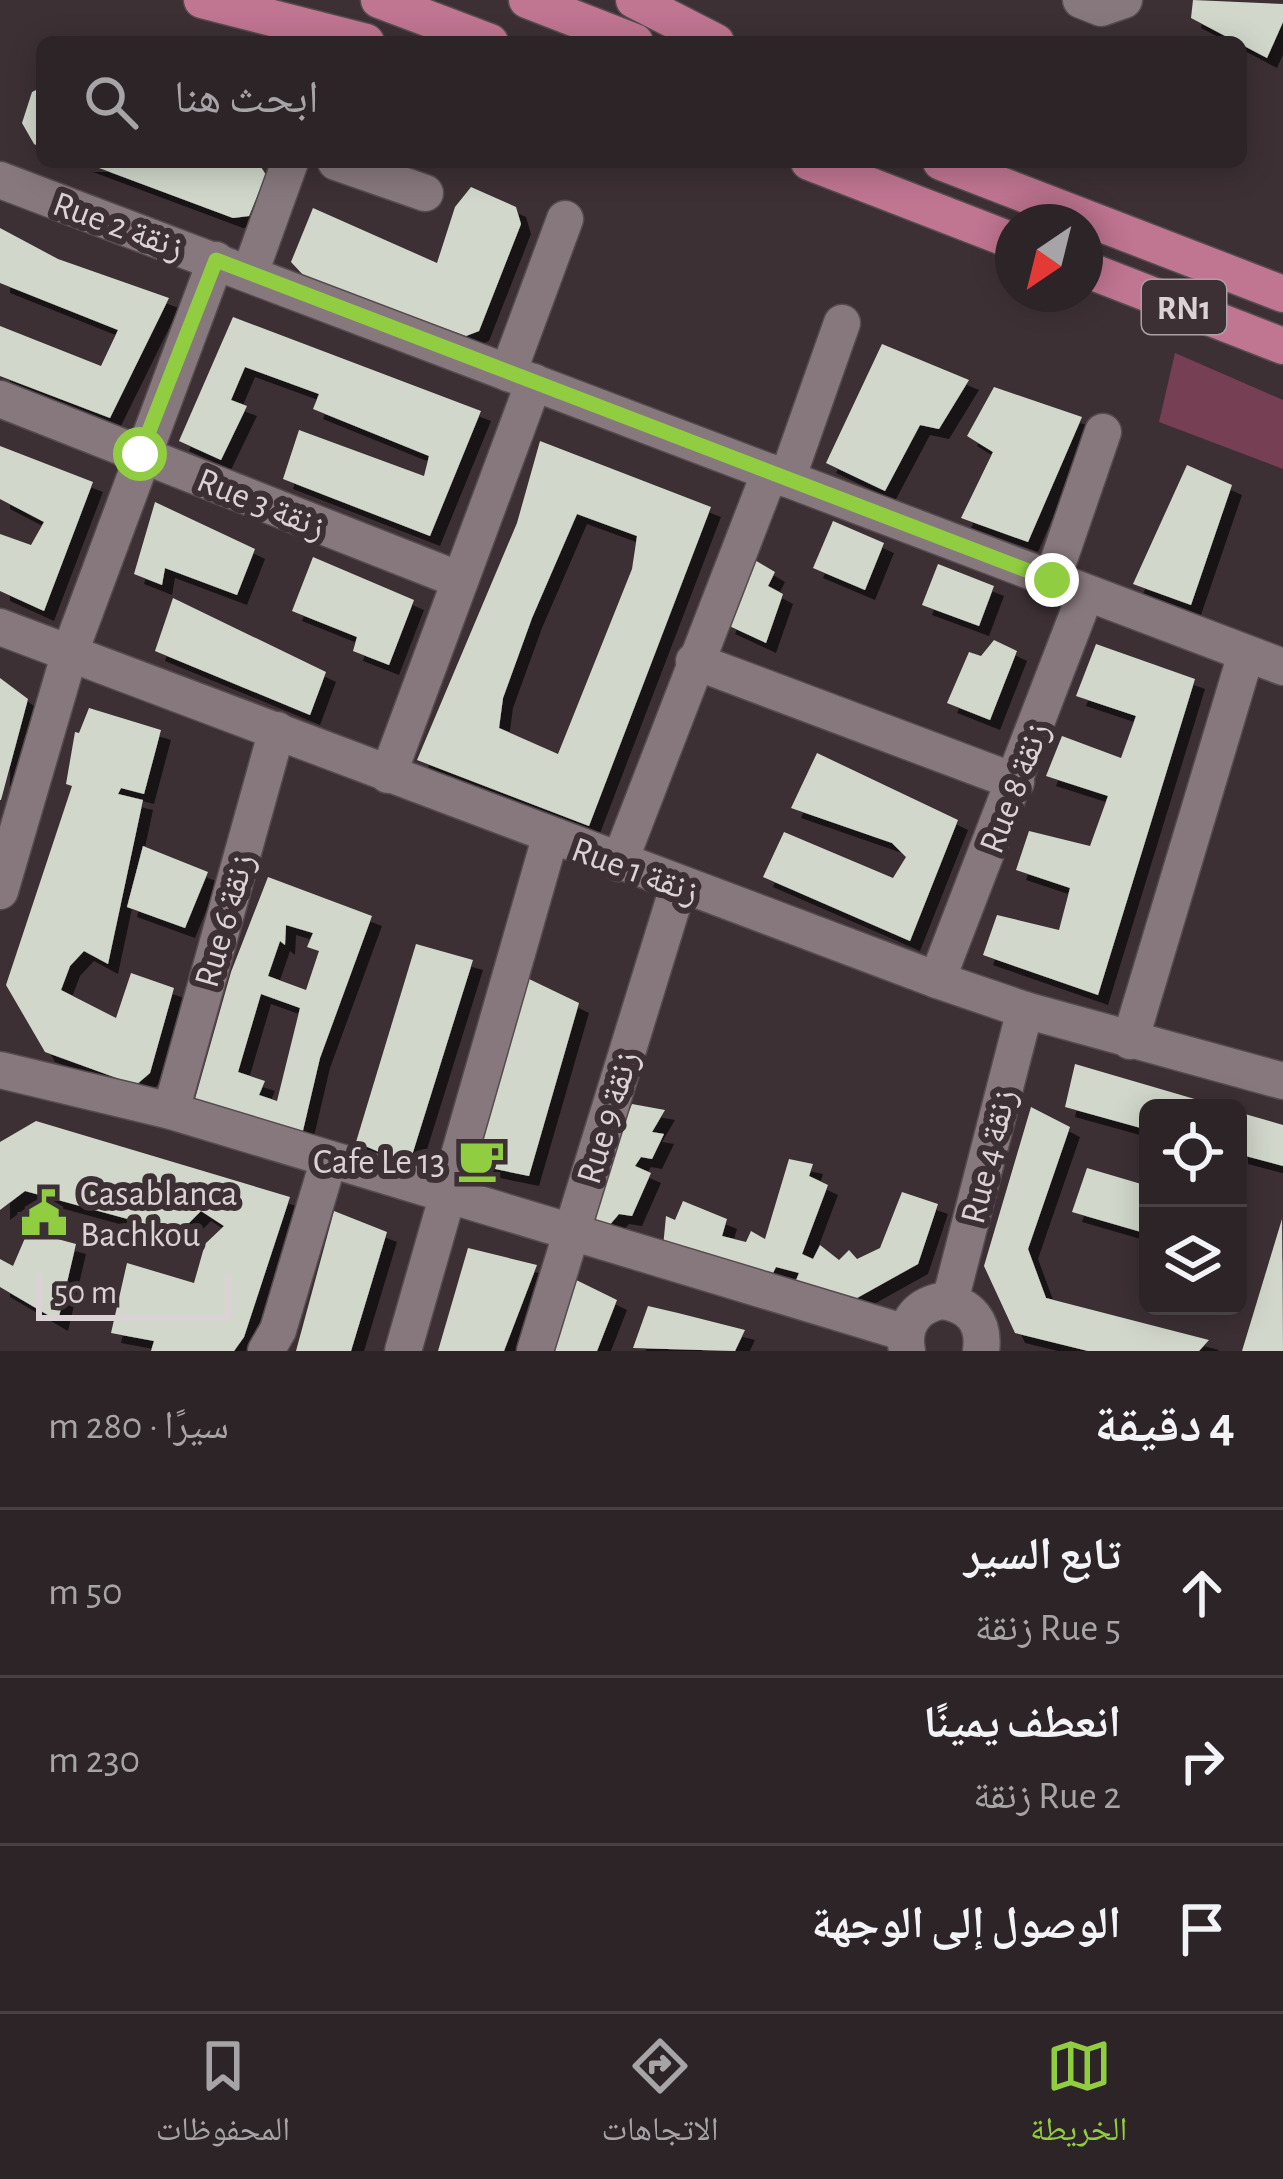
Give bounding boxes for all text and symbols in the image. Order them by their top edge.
search box [36,36,1247,168]
icon: search [78,69,144,135]
text: ابحث هنا [174,76,319,121]
street label: Rue 2 زنقة [48,186,189,266]
north arrow [995,204,1103,312]
road number: RN1 [1142,280,1226,334]
route start [113,427,167,481]
street label: Rue 3 زنقة [192,462,331,546]
route end [1025,553,1079,607]
street label: Rue 8 زنقة [973,717,1056,858]
street label: Rue 1 زنقة [567,831,704,910]
street label: Rue 6 زنقة [189,850,261,991]
street label: Rue 9 زنقة [571,1047,645,1188]
street label: Rue 4 زنقة [955,1085,1023,1228]
map controls [1139,1099,1247,1315]
button: locate [1139,1099,1247,1207]
cafe icon: Cafe Le 13 [456,1135,506,1185]
place label: Cafe Le 13 [313,1144,445,1180]
place label: Casablanca Bachkou [80,1176,238,1253]
public building icon: Casablanca Bachkou [19,1188,69,1238]
button: layers [1139,1207,1247,1315]
scale bar [36,1267,231,1320]
text: 50 m [54,1277,117,1310]
text: 4 دقيقة [1095,1400,1235,1451]
text: سيرًا · 280 m [48,1407,229,1446]
text: تابع السير [964,1533,1121,1578]
icon: ahead [1169,1560,1235,1626]
text: 50 m [48,1573,123,1612]
text: Rue 5 زنقة [975,1609,1121,1648]
text: انعطف يمينًا [923,1701,1121,1746]
icon: right [1169,1728,1235,1794]
text: 230 m [48,1741,140,1780]
text: Rue 2 زنقة [973,1777,1121,1816]
icon: arrive [1169,1896,1235,1962]
text: الوصول إلى الوجهة [811,1902,1121,1947]
tab: المحفوظات [156,2033,290,2161]
tab: الاتجاهات [601,2033,719,2161]
tab: الخريطة [1030,2033,1127,2161]

